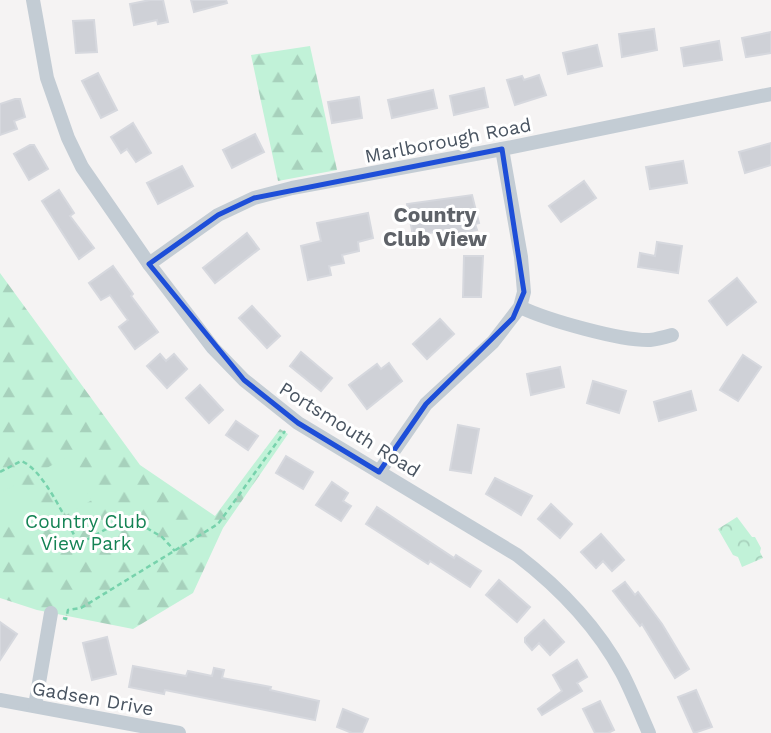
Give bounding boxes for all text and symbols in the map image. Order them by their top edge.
street label: Marlborough Road [363,113,533,168]
district label: Country Club View [383,202,487,251]
street label: Portsmouth Road [275,377,424,482]
park label: Country Club View Park [25,510,147,555]
street label: Gadsen Drive [30,676,155,720]

